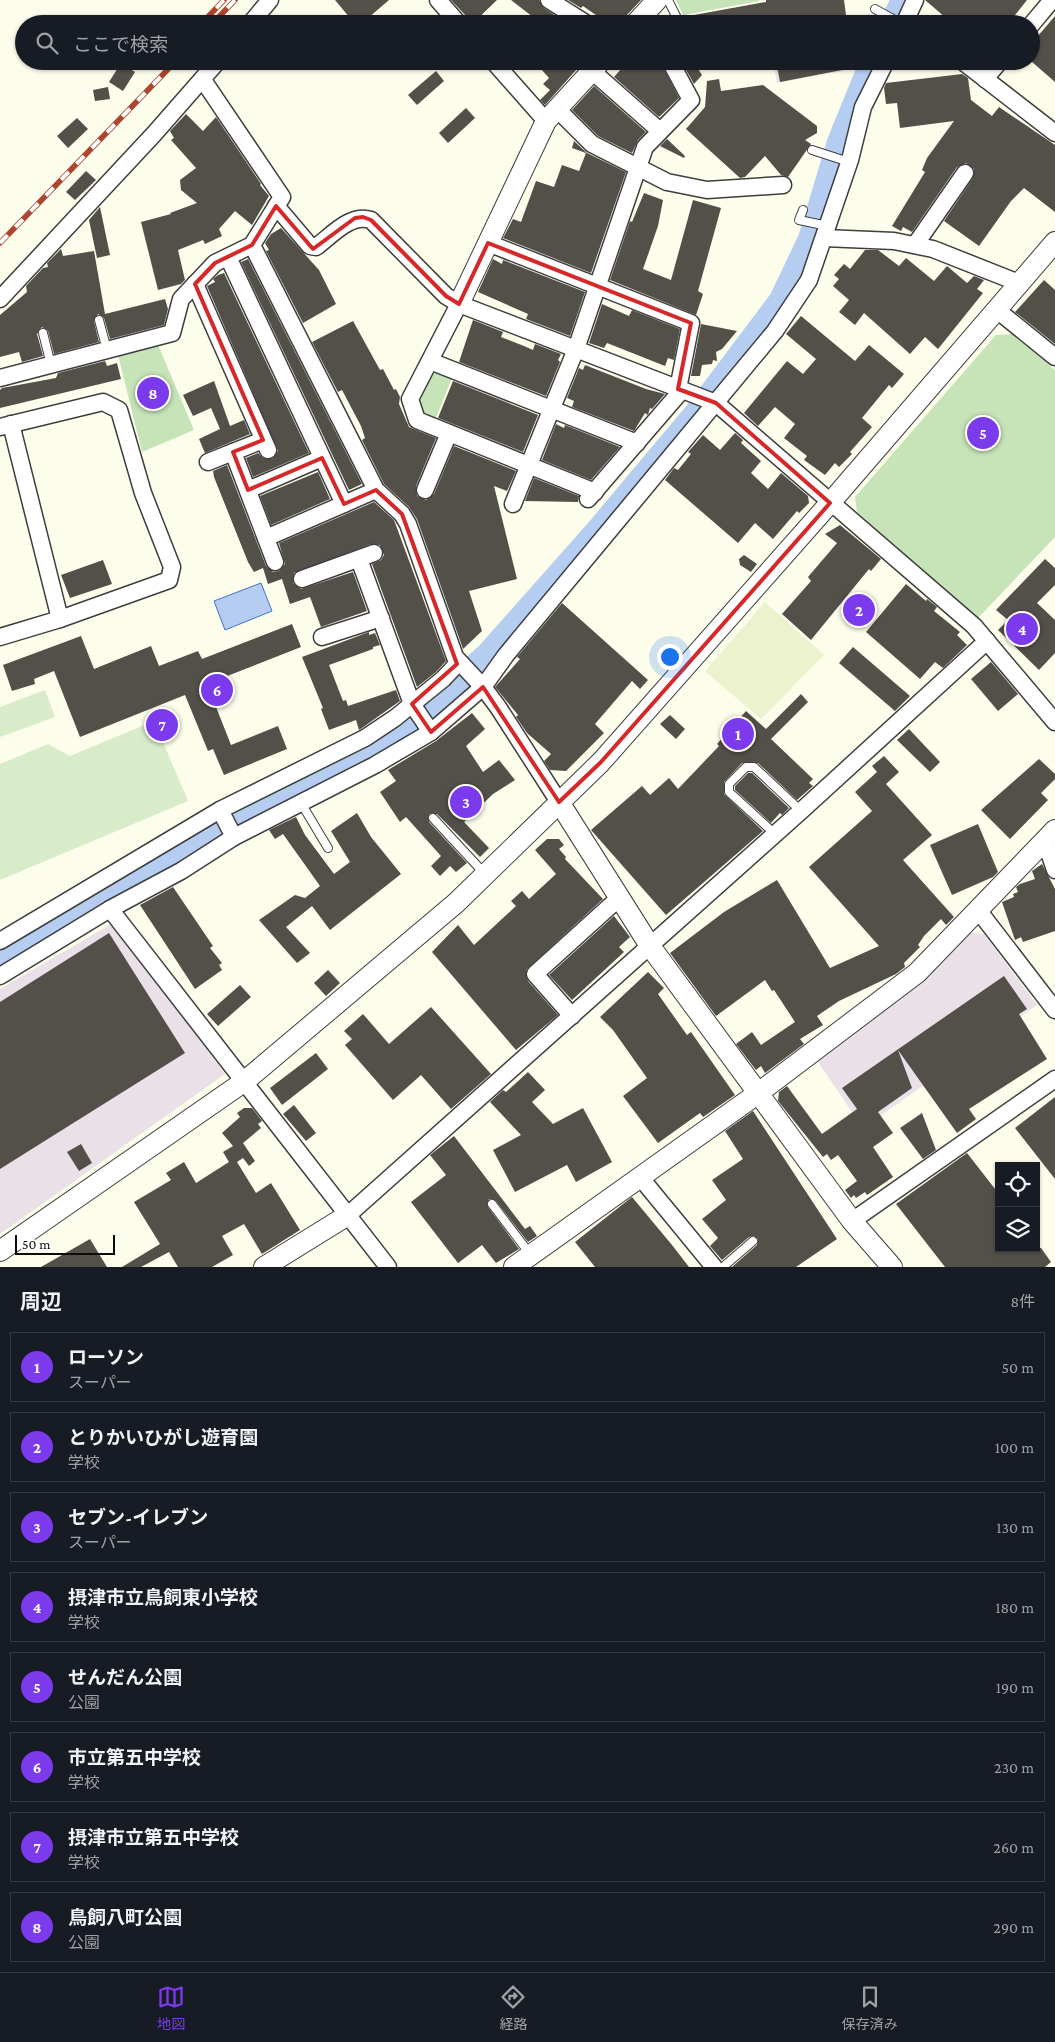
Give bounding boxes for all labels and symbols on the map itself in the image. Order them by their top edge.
pin: 8 [137,374,169,412]
pin: 5 [967,414,999,452]
pin: 2 [843,591,875,629]
pin: 4 [1006,610,1038,648]
your location [657,644,683,670]
pin: 6 [201,671,233,709]
pin: 7 [146,706,178,744]
pin: 1 [722,715,754,753]
pin: 3 [450,783,482,821]
scale bar [15,1232,115,1255]

